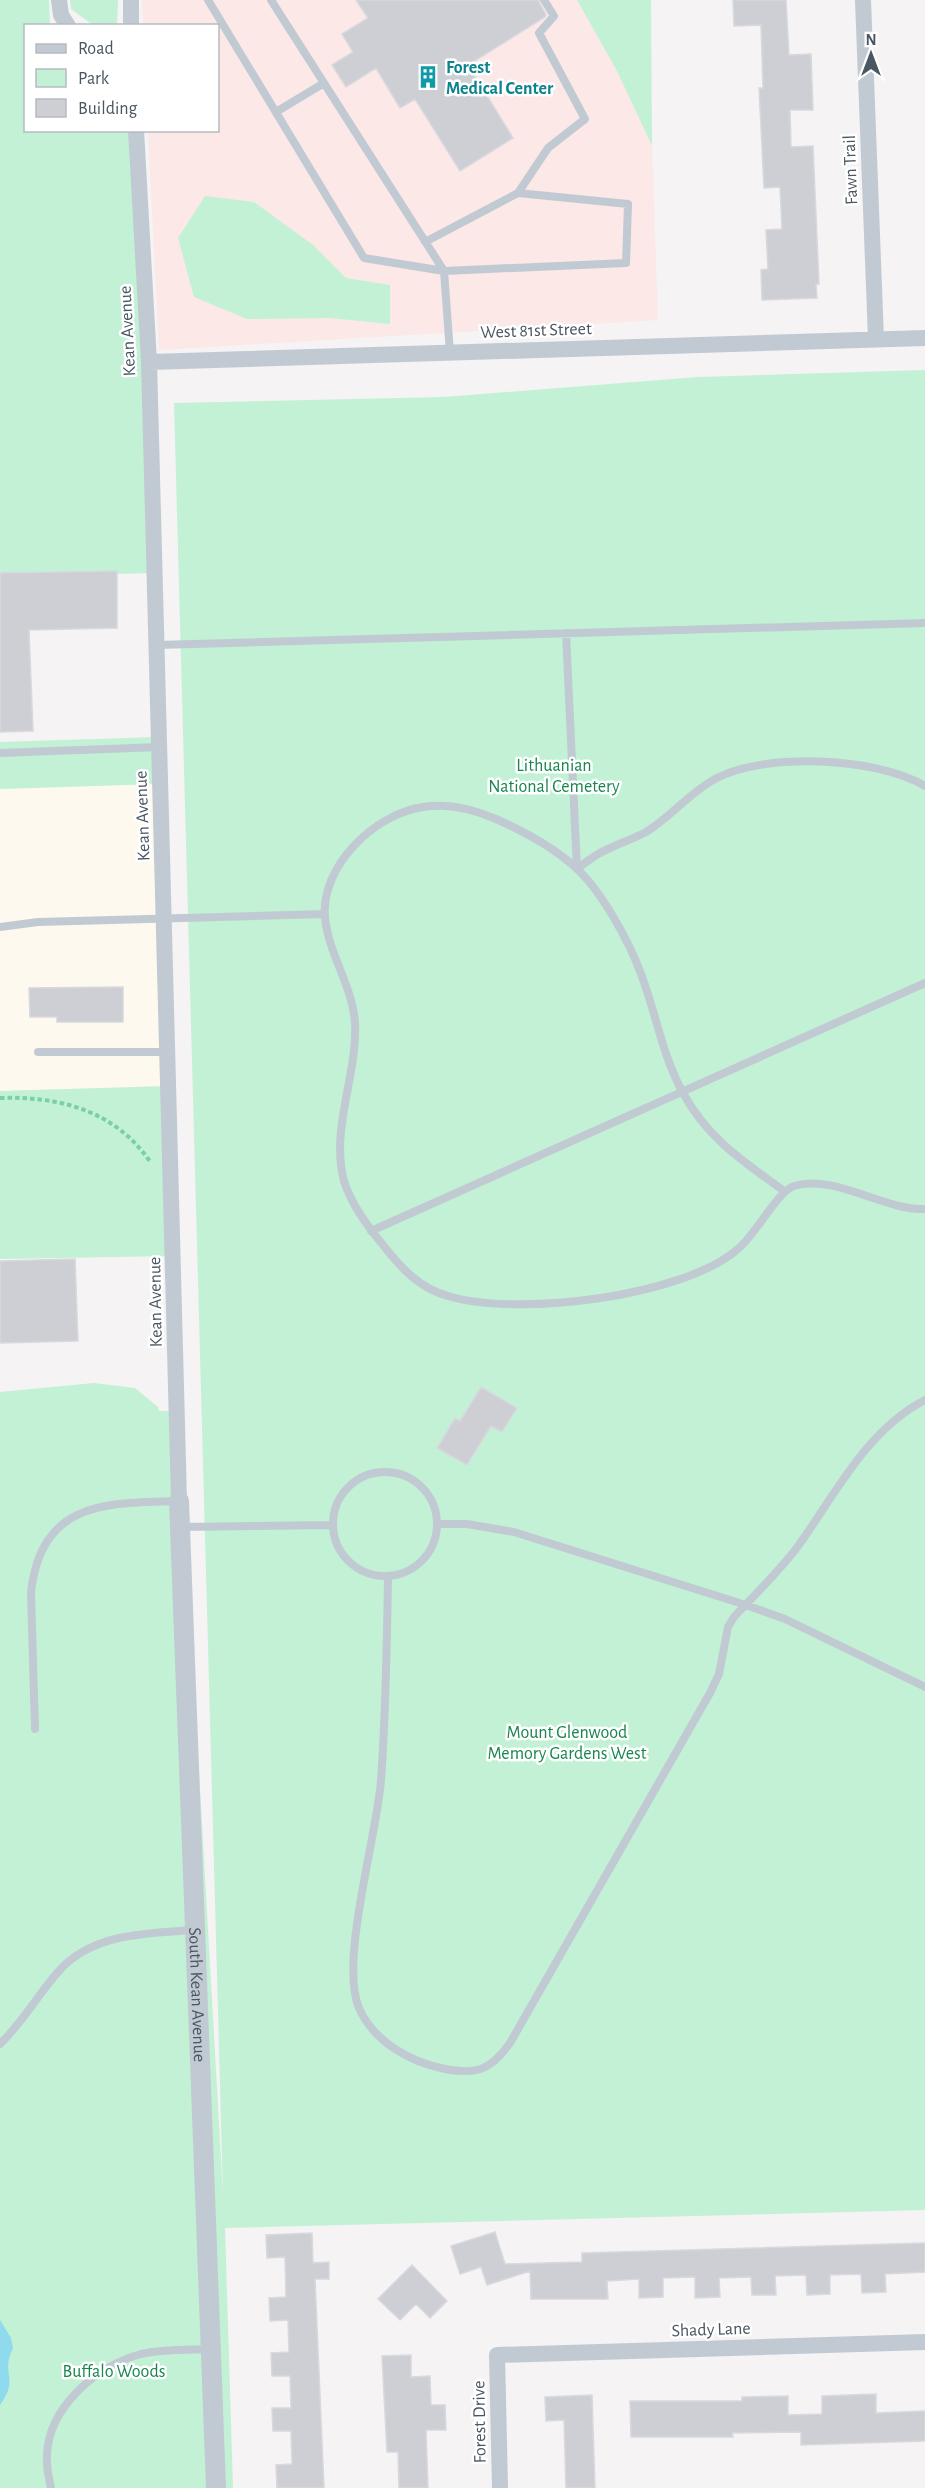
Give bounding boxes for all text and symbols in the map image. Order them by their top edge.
legend [24,24,219,132]
north arrow [841,24,901,84]
text: N [865,32,877,48]
text: Road [78,40,114,58]
place label: Forest Medical Center [446,59,554,98]
building icon: Forest Medical Center [415,64,441,90]
text: Park [78,70,110,88]
text: Building [78,100,138,118]
street label: Fawn Trail [841,135,861,205]
street label: Kean Avenue [117,285,139,377]
street label: West 81st Street [480,320,592,342]
park label: Lithuanian National Cemetery [488,757,620,796]
street label: Kean Avenue [132,770,154,862]
street label: Kean Avenue [146,1257,166,1347]
park label: Mount Glenwood Memory Gardens West [488,1724,647,1763]
street label: South Kean Avenue [185,1927,208,2062]
street label: Shady Lane [671,2320,751,2340]
park label: Buffalo Woods [63,2363,165,2381]
street label: Forest Drive [470,2380,490,2464]

